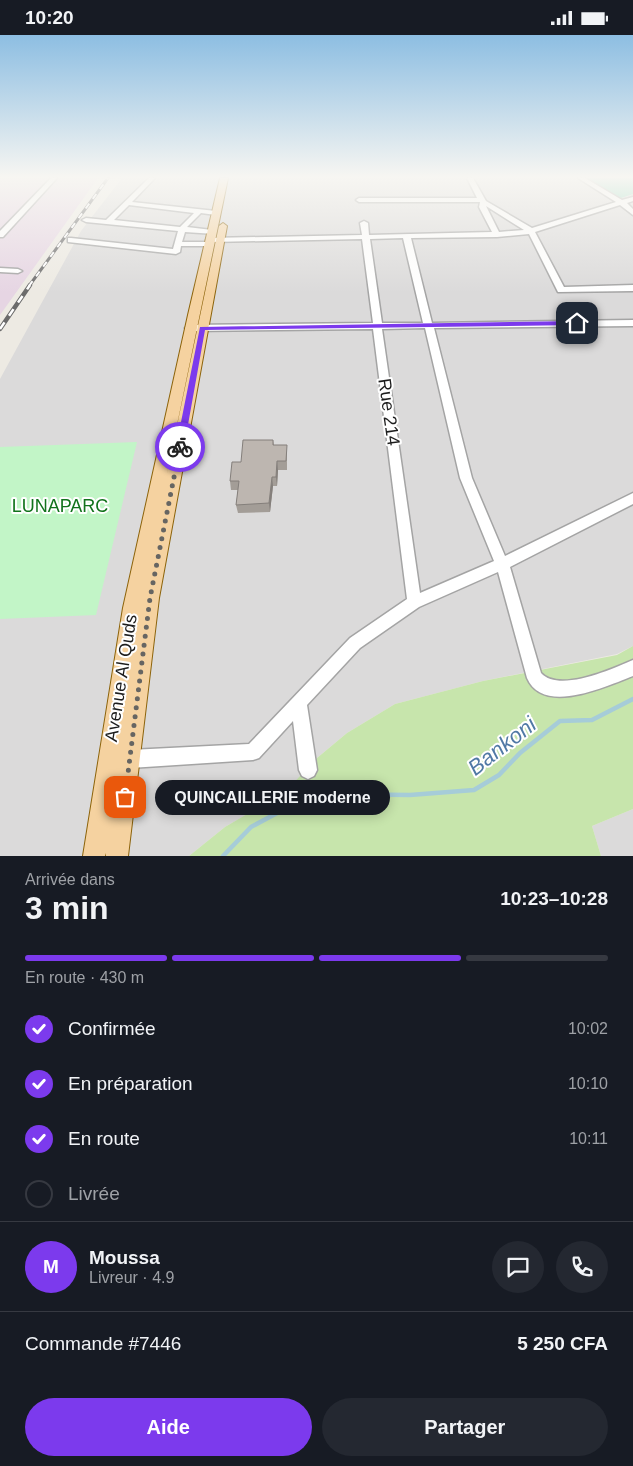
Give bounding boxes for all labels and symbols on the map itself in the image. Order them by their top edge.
pin [556,302,598,344]
street label: Rue 214 [374,377,404,447]
courier [155,422,205,472]
park label: LUNAPARC [12,496,108,516]
street label: Avenue Al Quds [101,613,141,743]
water label: Bankoni [463,711,542,780]
pin [104,776,146,818]
callout: QUINCAILLERIE moderne [155,779,390,815]

